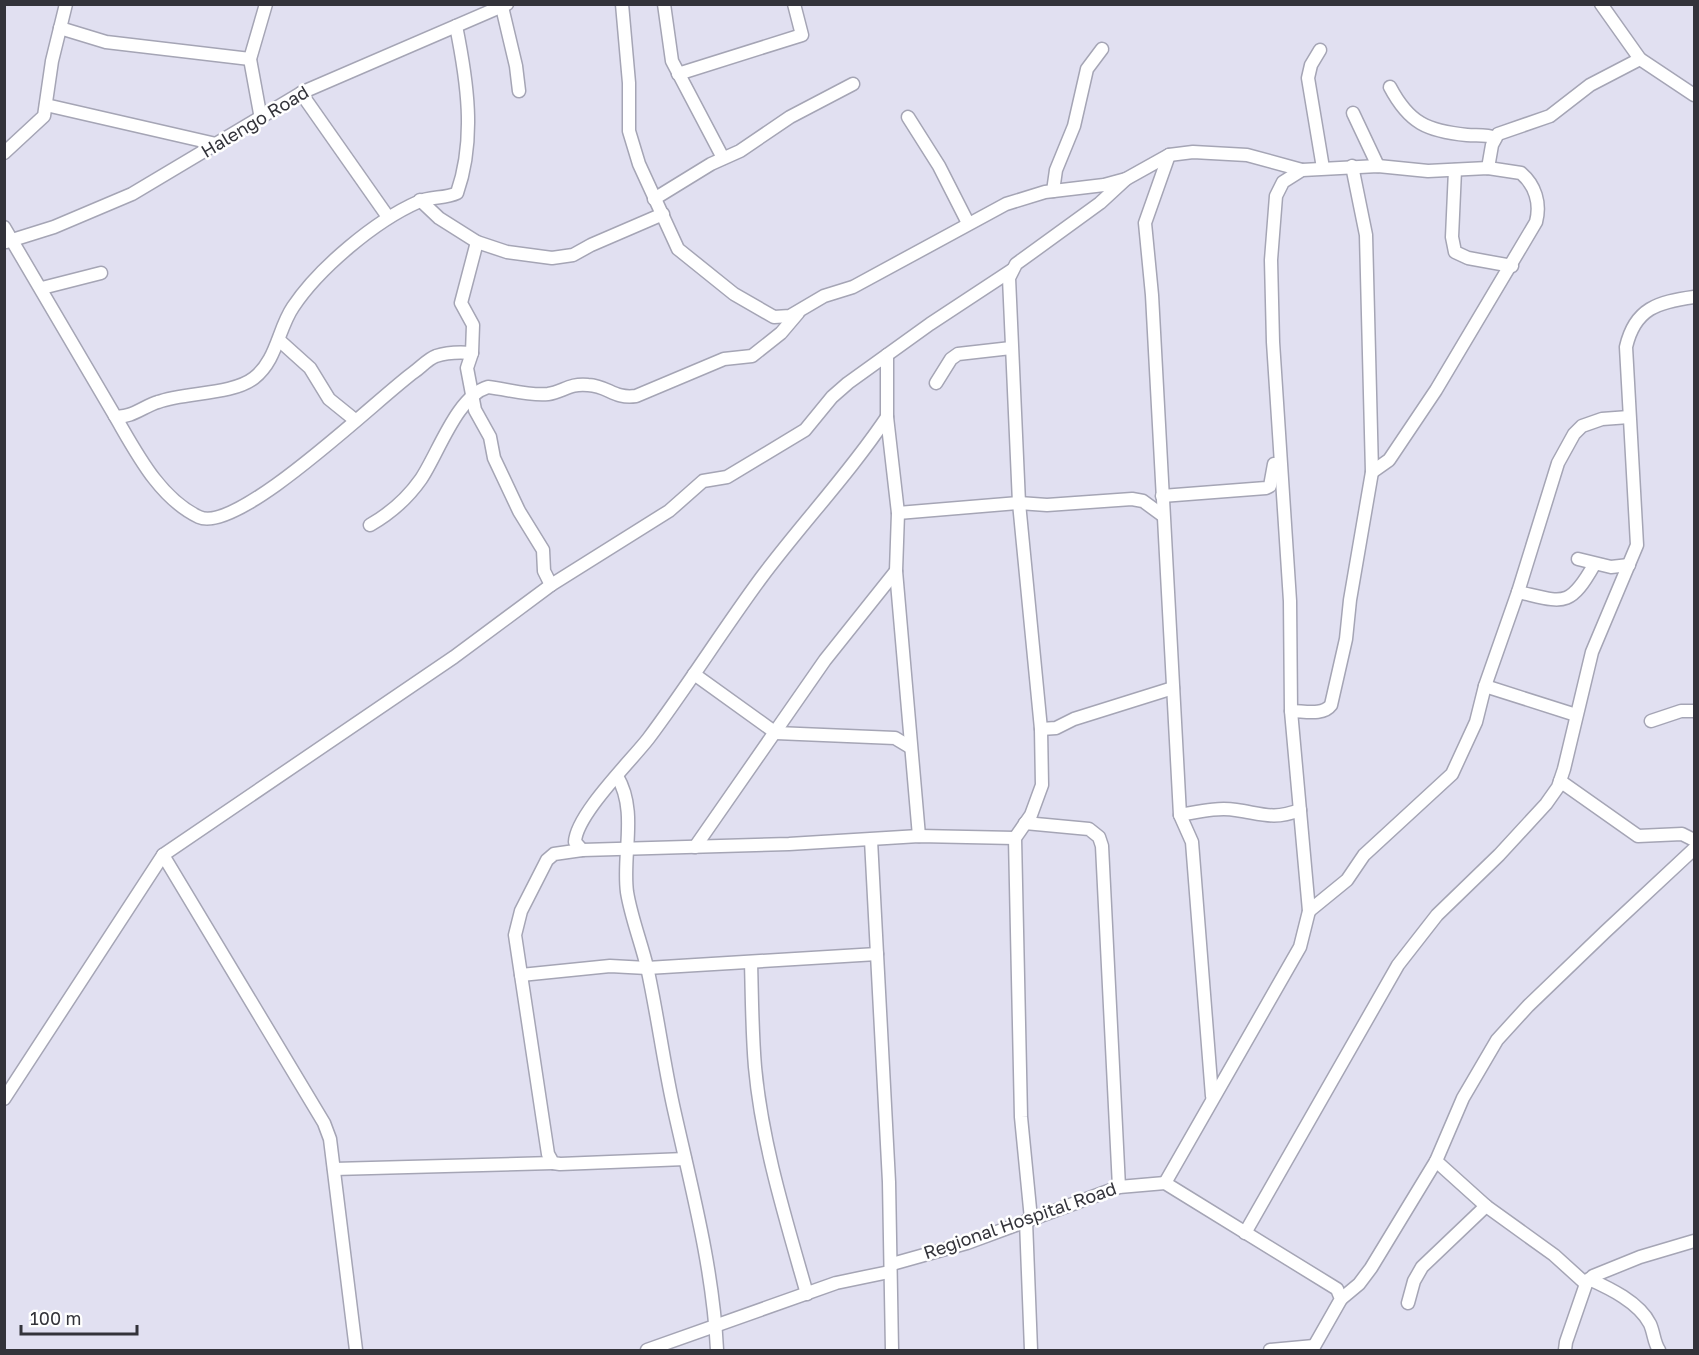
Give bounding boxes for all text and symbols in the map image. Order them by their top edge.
street label: Halengo Road [197,80,312,162]
street label: Regional Hospital Road [920,1177,1119,1263]
scale bar [21,1298,136,1336]
text: 100 m [30,1307,81,1329]

